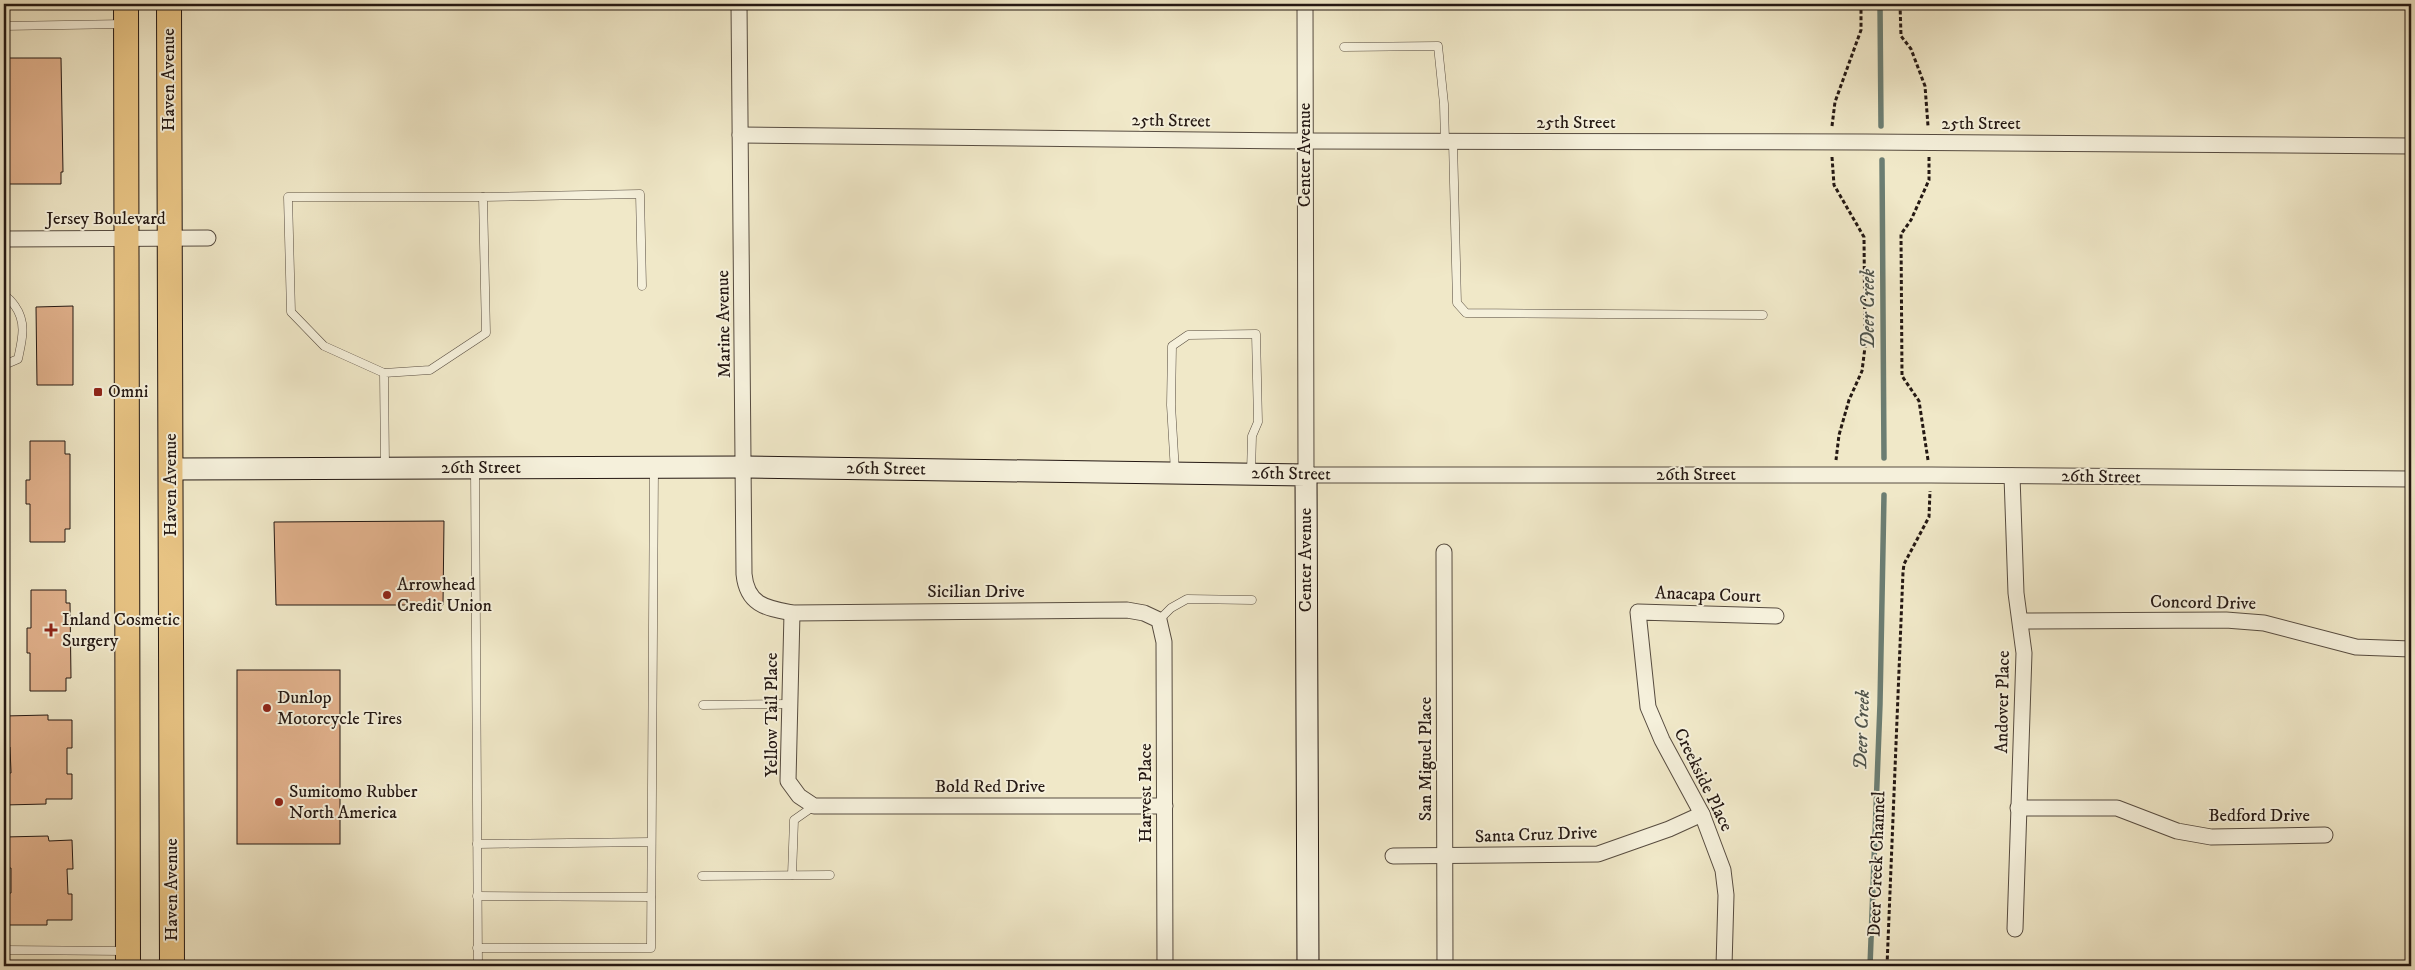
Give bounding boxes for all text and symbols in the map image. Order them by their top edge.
street label: Haven Avenue [158,28,180,132]
street label: Center Avenue [1294,103,1316,207]
street label: 25th Street [1131,109,1211,133]
street label: 25th Street [1536,112,1616,134]
street label: 25th Street [1941,113,2021,135]
street label: Jersey Boulevard [44,208,166,230]
water label: Deer Creek [1857,269,1880,349]
street label: Marine Avenue [712,270,736,378]
place label: Omni [108,381,148,403]
marker: Omni [92,386,104,398]
street label: Haven Avenue [160,433,182,537]
street label: 26th Street [441,457,521,479]
street label: 26th Street [846,457,926,481]
street label: 26th Street [1251,462,1331,486]
street label: 26th Street [1656,464,1736,486]
street label: 26th Street [2061,465,2141,489]
street label: Center Avenue [1295,508,1317,612]
place label: Arrowhead Credit Union [397,574,493,617]
street label: Sicilian Drive [927,581,1025,603]
street label: Anacapa Court [1654,582,1762,608]
marker: Arrowhead Credit Union [381,589,393,601]
street label: Concord Drive [2150,591,2256,615]
place label: Inland Cosmetic Surgery [62,609,180,652]
marker: Inland Cosmetic Surgery [44,623,58,637]
street label: Andover Place [1991,650,2015,754]
street label: Yellow Tail Place [761,653,783,777]
place label: Dunlop Motorcycle Tires [277,687,402,730]
water label: Deer Creek [1849,689,1875,770]
street label: San Miguel Place [1415,697,1437,821]
marker: Dunlop Motorcycle Tires [261,702,273,714]
street label: Creekside Place [1669,725,1737,835]
street label: Harvest Place [1135,743,1157,843]
street label: Bold Red Drive [935,776,1045,798]
place label: Sumitomo Rubber North America [289,781,418,824]
street label: Deer Creek Channel [1863,790,1891,937]
marker: Sumitomo Rubber North America [273,796,285,808]
street label: Bedford Drive [2208,805,2310,827]
street label: Santa Cruz Drive [1474,822,1598,848]
street label: Haven Avenue [161,838,183,942]

